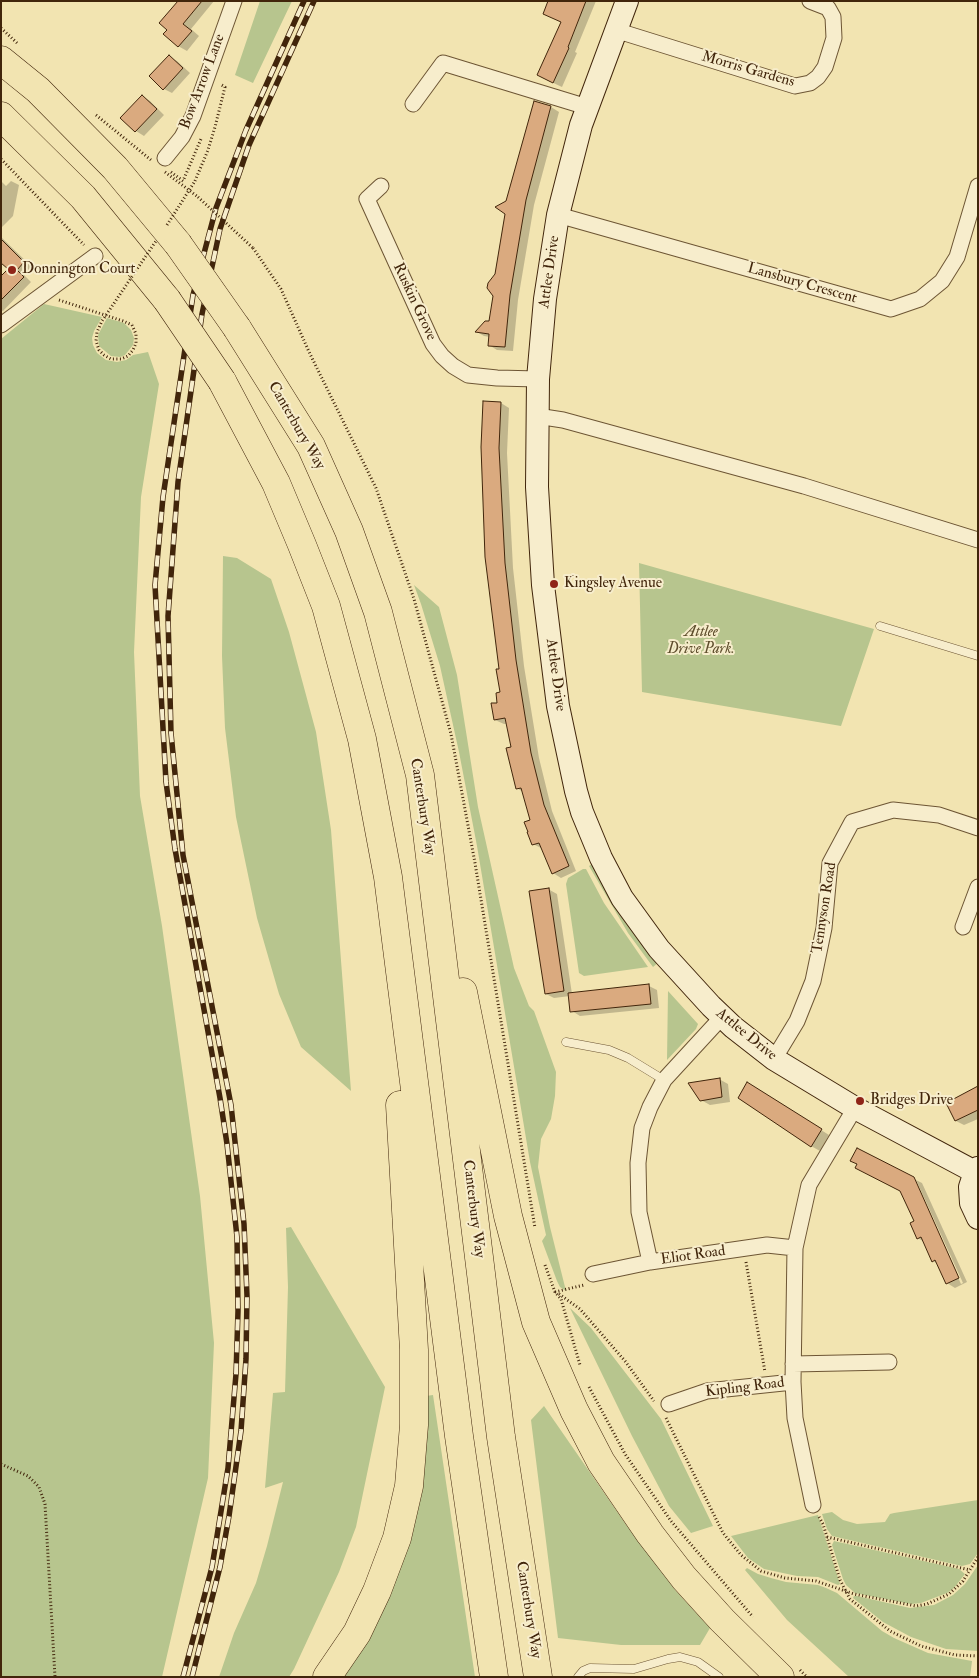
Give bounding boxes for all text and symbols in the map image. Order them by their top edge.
street label: Bow Arrow Lane [177,32,229,132]
street label: Morris Gardens [700,48,796,92]
street label: Attlee Drive [536,235,564,309]
street label: Ruskin Grove [388,260,440,344]
street label: Lansbury Crescent [745,260,859,308]
place label: Donnington Court [22,261,135,279]
marker: Donnington Court [6,264,18,276]
street label: Canterbury Way [264,379,328,473]
place label: Kingsley Avenue [564,575,662,593]
marker: Kingsley Avenue [548,578,560,590]
park label: Attlee Drive Park. [668,624,734,659]
street label: Attlee Drive [541,638,569,712]
street label: Canterbury Way [405,757,439,857]
street label: Tennyson Road [809,861,841,955]
street label: Attlee Drive [712,1005,780,1065]
place label: Bridges Drive [870,1092,953,1110]
marker: Bridges Drive [854,1095,866,1107]
street label: Canterbury Way [458,1159,488,1259]
street label: Eliot Road [659,1243,727,1269]
street label: Kipling Road [705,1374,785,1402]
street label: Canterbury Way [511,1560,545,1660]

